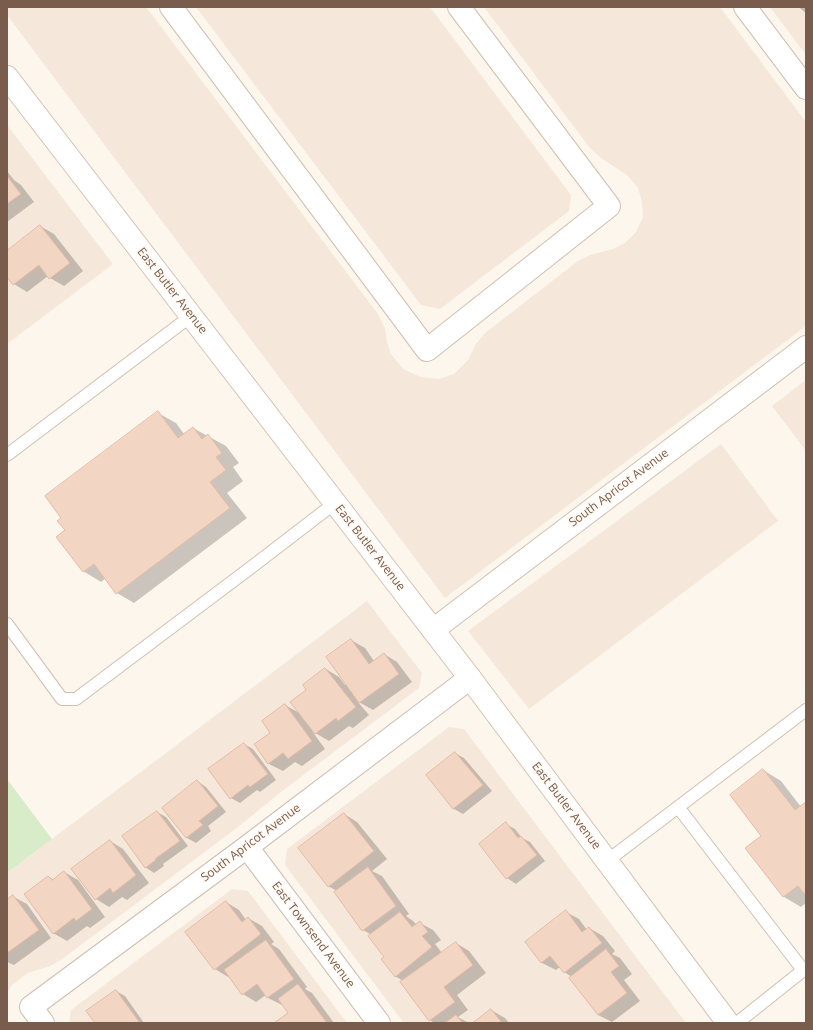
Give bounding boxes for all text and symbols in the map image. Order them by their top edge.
street label: East Butler Avenue [134,245,210,337]
street label: South Apricot Avenue [566,446,672,530]
street label: East Butler Avenue [332,502,408,594]
street label: East Butler Avenue [529,760,603,852]
street label: South Apricot Avenue [198,801,304,885]
street label: East Townsend Avenue [268,879,358,991]

